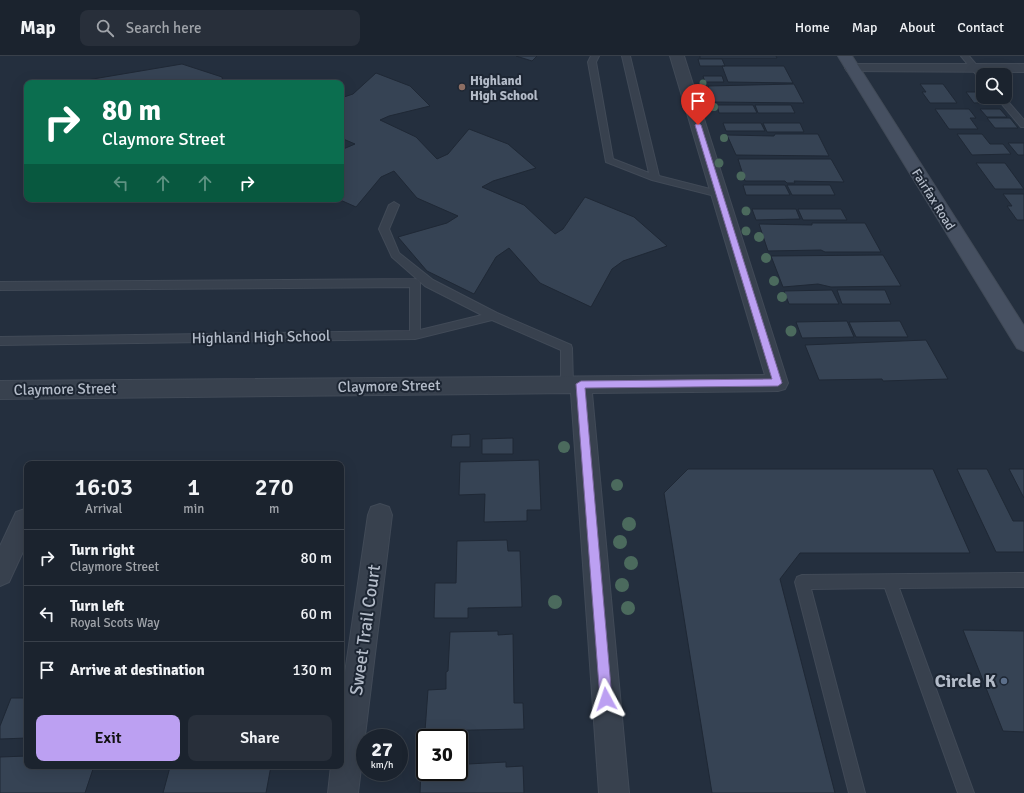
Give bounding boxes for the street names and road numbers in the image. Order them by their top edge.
street label: Fairfax Road [908,166,958,233]
street label: Highland High School [191,327,331,347]
street label: Claymore Street [337,376,441,396]
street label: Claymore Street [13,379,117,399]
street label: Sweet Trail Court [345,563,385,697]

